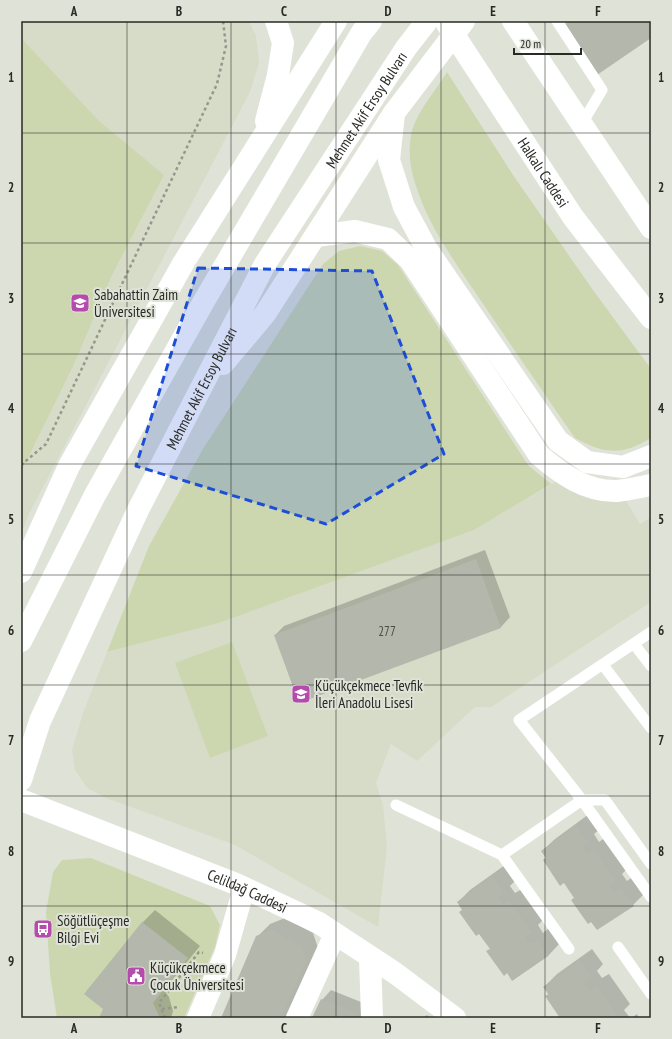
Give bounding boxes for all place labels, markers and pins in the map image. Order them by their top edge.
place label: Sabahattin Zaim Üniversitesi [94,285,178,321]
school or university icon: Sabahattin Zaim Üniversitesi [69,292,91,314]
place label: Küçükçekmece Tevfik İleri Anadolu Lisesi [315,676,423,712]
school or university icon: Küçükçekmece Tevfik İleri Anadolu Lisesi [290,683,312,705]
place label: Söğütlüçeşme Bilgi Evi [57,911,129,947]
bus stop icon: Söğütlüçeşme Bilgi Evi [32,918,54,940]
place label: Küçükçekmece Çocuk Üniversitesi [150,958,244,994]
public building icon: Küçükçekmece Çocuk Üniversitesi [125,965,147,987]

